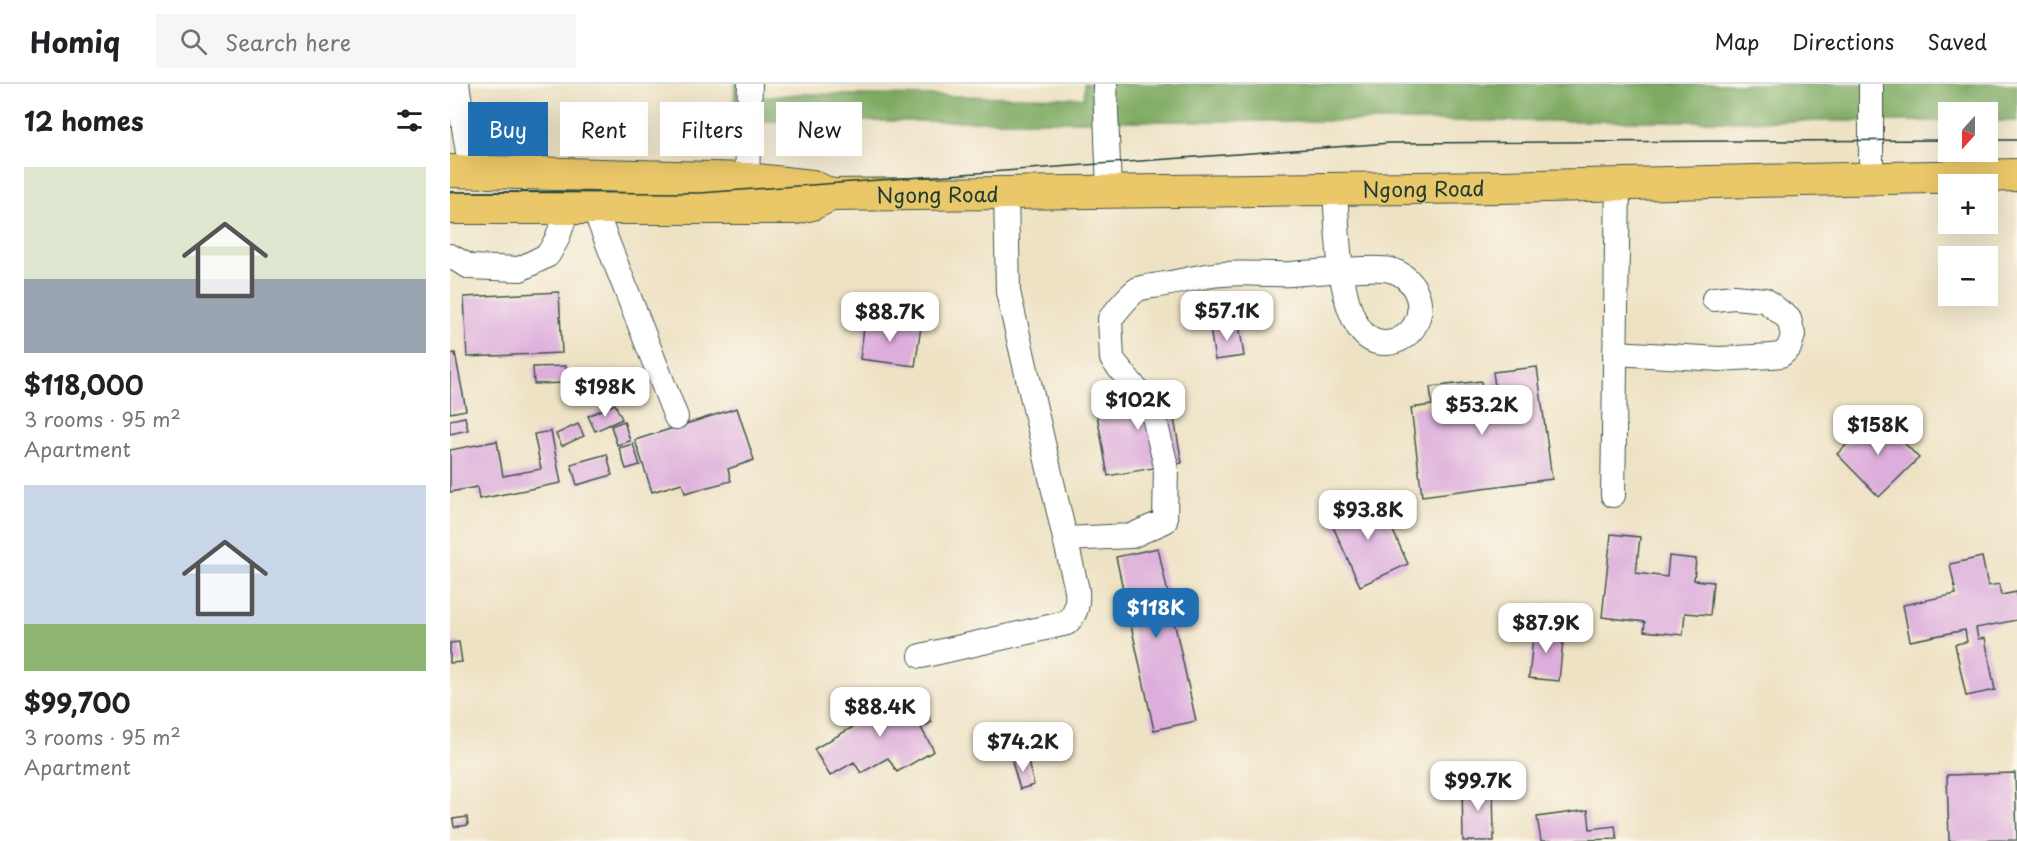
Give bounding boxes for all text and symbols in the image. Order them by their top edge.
search box [156,14,576,68]
text: Homiq [30,20,120,63]
icon: search [177,25,210,58]
text: Search here [225,25,351,58]
text: Map [1714,25,1759,57]
text: Directions [1792,25,1894,57]
text: Saved [1927,25,1987,57]
text: 12 homes [24,101,144,140]
chip: Buy [468,102,548,156]
chip: Rent [560,102,648,156]
chip: Filters [660,102,764,156]
chip: New [776,102,862,156]
north arrow [1938,102,1998,162]
map controls [1938,102,1998,306]
icon: filters [393,104,426,137]
street label: Ngong Road [1362,171,1485,205]
button: + [1938,174,1998,234]
street label: Ngong Road [876,177,999,210]
icon: home [171,206,279,314]
button: − [1938,246,1998,306]
pin: $57.1K [1178,291,1276,342]
pin: $88.7K [841,292,939,343]
text: $57.1K [1194,295,1260,325]
text: $88.7K [855,296,925,326]
text: $118,000 [24,365,144,404]
pin: $198K [563,367,647,418]
text: $198K [575,371,635,401]
pin: $102K [1096,380,1180,431]
text: $102K [1105,384,1171,414]
pin: $53.2K [1433,385,1531,436]
text: $53.2K [1446,389,1518,419]
text: 3 rooms · 95 m² [24,404,181,434]
pin: $158K [1836,405,1920,456]
text: $158K [1847,409,1909,439]
text: Apartment [24,434,131,464]
pin: $93.8K [1319,490,1417,541]
text: $93.8K [1333,494,1403,524]
icon: home [171,524,279,632]
pin: $118K [1114,588,1198,639]
text: $118K [1127,592,1185,622]
pin: $87.9K [1497,603,1595,654]
text: $87.9K [1512,607,1580,637]
text: $99,700 [24,683,131,722]
pin: $88.4K [831,687,929,738]
text: $88.4K [844,691,916,721]
text: 3 rooms · 95 m² [24,722,181,752]
pin: $74.2K [974,722,1072,773]
text: $74.2K [987,726,1059,756]
text: Apartment [24,752,131,782]
pin: $99.7K [1429,761,1527,812]
text: $99.7K [1444,765,1512,795]

